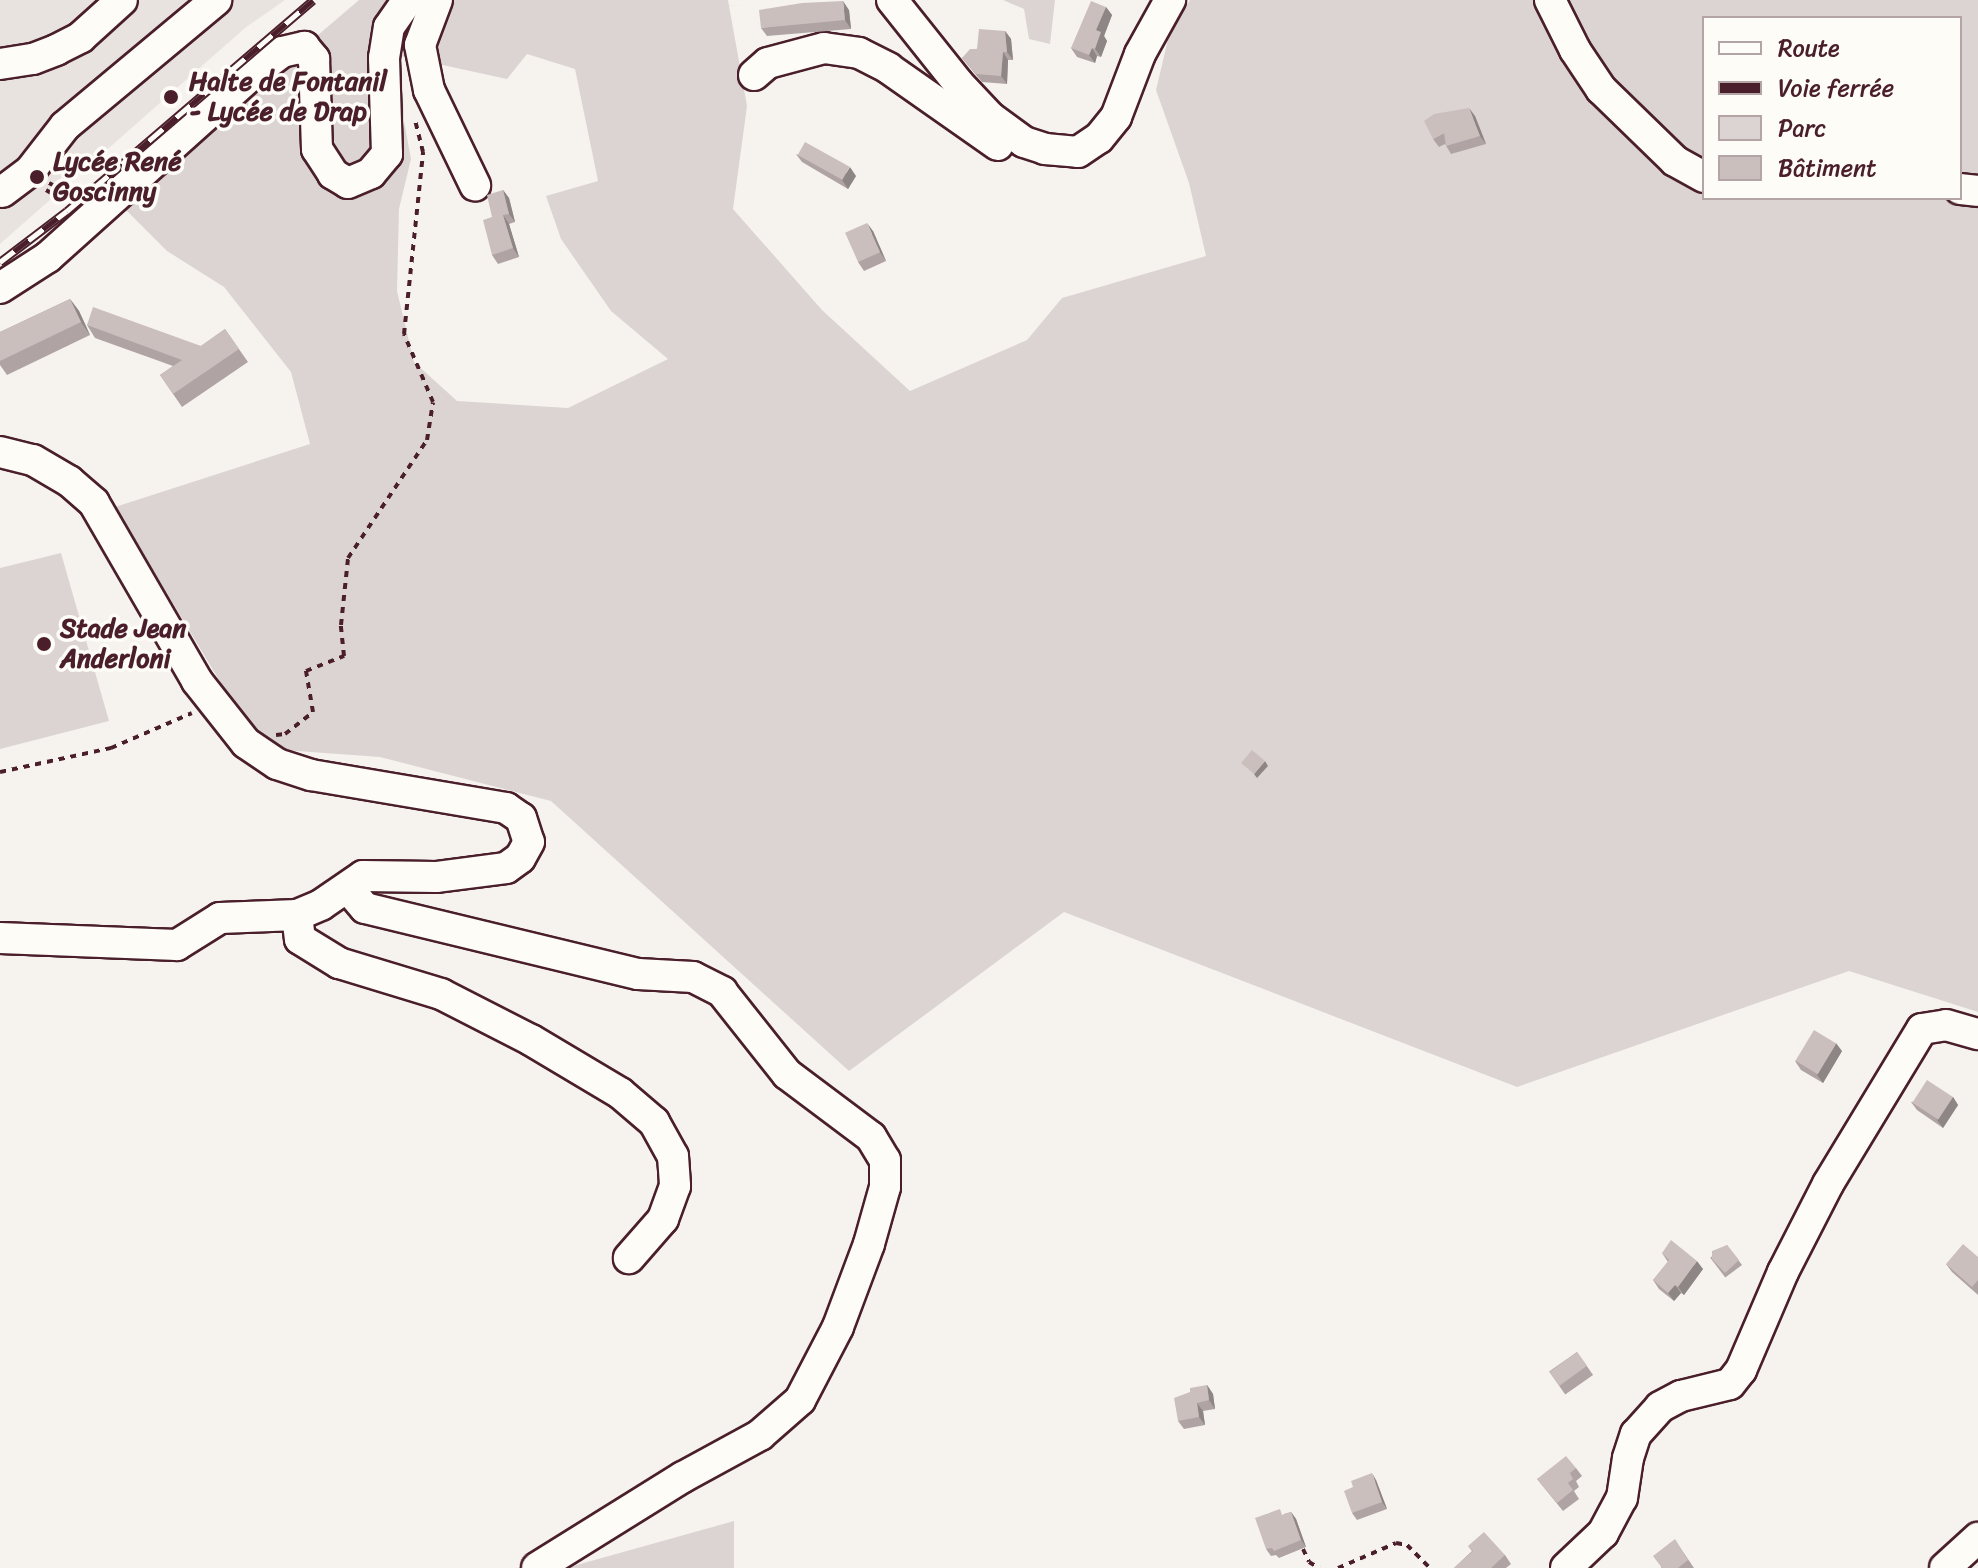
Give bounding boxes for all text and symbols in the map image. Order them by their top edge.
legend [1702,16,1962,200]
text: Route [1778,27,1840,69]
place label: Halte de Fontanil - Lycée de Drap [189,66,388,128]
text: Voie ferrée [1778,67,1894,109]
marker: Halte de Fontanil - Lycée de Drap [160,86,182,108]
text: Parc [1778,107,1826,149]
place label: Lycée René Goscinny [53,146,181,208]
text: Bâtiment [1778,147,1877,189]
marker: Lycée René Goscinny [28,168,46,186]
place label: Stade Jean Anderloni [60,613,187,674]
marker: Stade Jean Anderloni [35,635,53,653]

